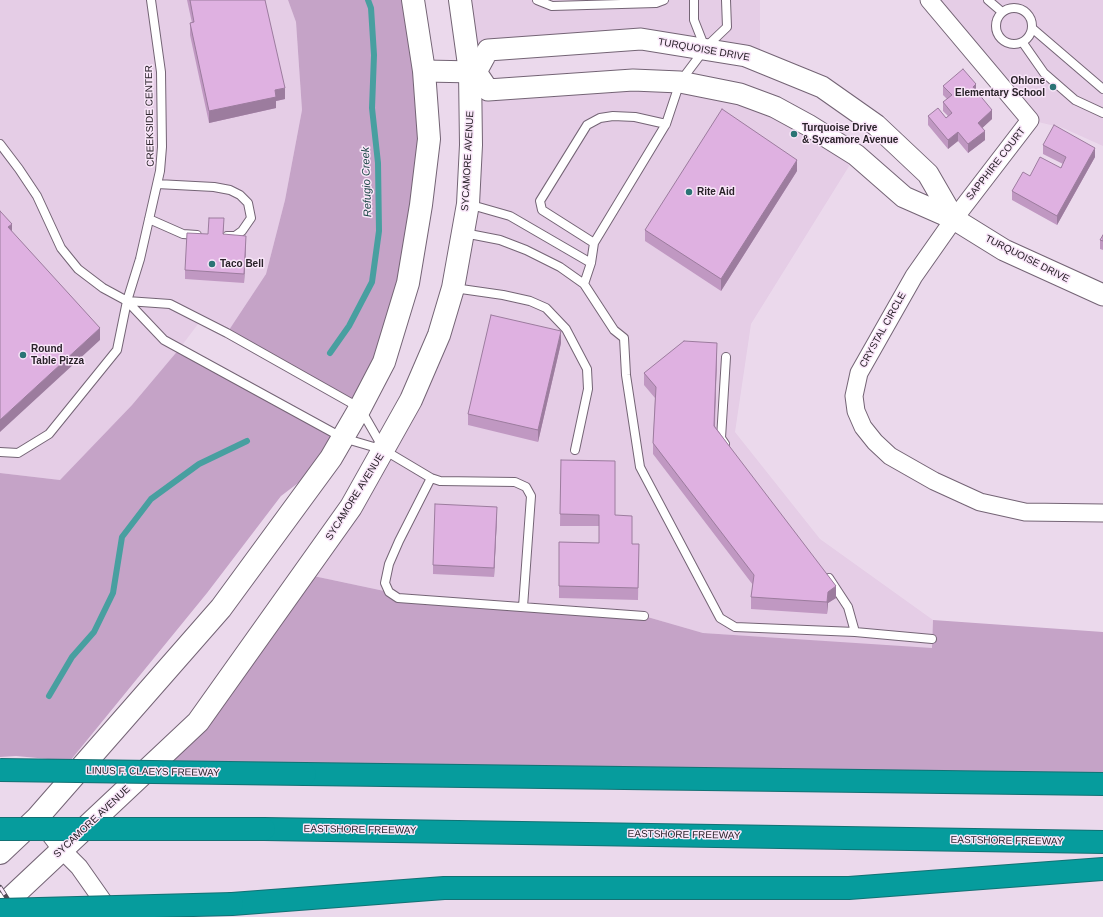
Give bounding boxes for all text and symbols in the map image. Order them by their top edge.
street label: TURQUOISE DRIVE [657,36,751,64]
street label: CREEKSIDE CENTER [143,65,157,167]
place label: Ohlone Elementary School [955,75,1045,98]
marker: Ohlone Elementary School [1048,82,1058,92]
street label: SYCAMORE AVENUE [459,111,477,211]
place label: Turquoise Drive & Sycamore Avenue [802,122,898,146]
street label: SAPPHIRE COURT [964,125,1028,203]
marker: Turquoise Drive & Sycamore Avenue [789,129,799,139]
water label: Refugio Creek [359,147,375,217]
place label: Rite Aid [697,186,735,198]
marker: Rite Aid [684,187,694,197]
street label: TURQUOISE DRIVE [983,233,1071,285]
place label: Taco Bell [220,258,264,270]
marker: Taco Bell [207,259,217,269]
street label: CRYSTAL CIRCLE [857,290,909,370]
place label: Round Table Pizza [31,343,84,366]
marker: Round Table Pizza [18,350,28,360]
street label: SYCAMORE AVENUE [323,451,387,543]
street label: LINUS F. CLAEYS FREEWAY [86,765,220,779]
street label: SYCAMORE AVENUE [51,783,133,861]
street label: EASTSHORE FREEWAY [304,823,416,837]
street label: EASTSHORE FREEWAY [628,828,740,842]
street label: EASTSHORE FREEWAY [951,834,1063,848]

